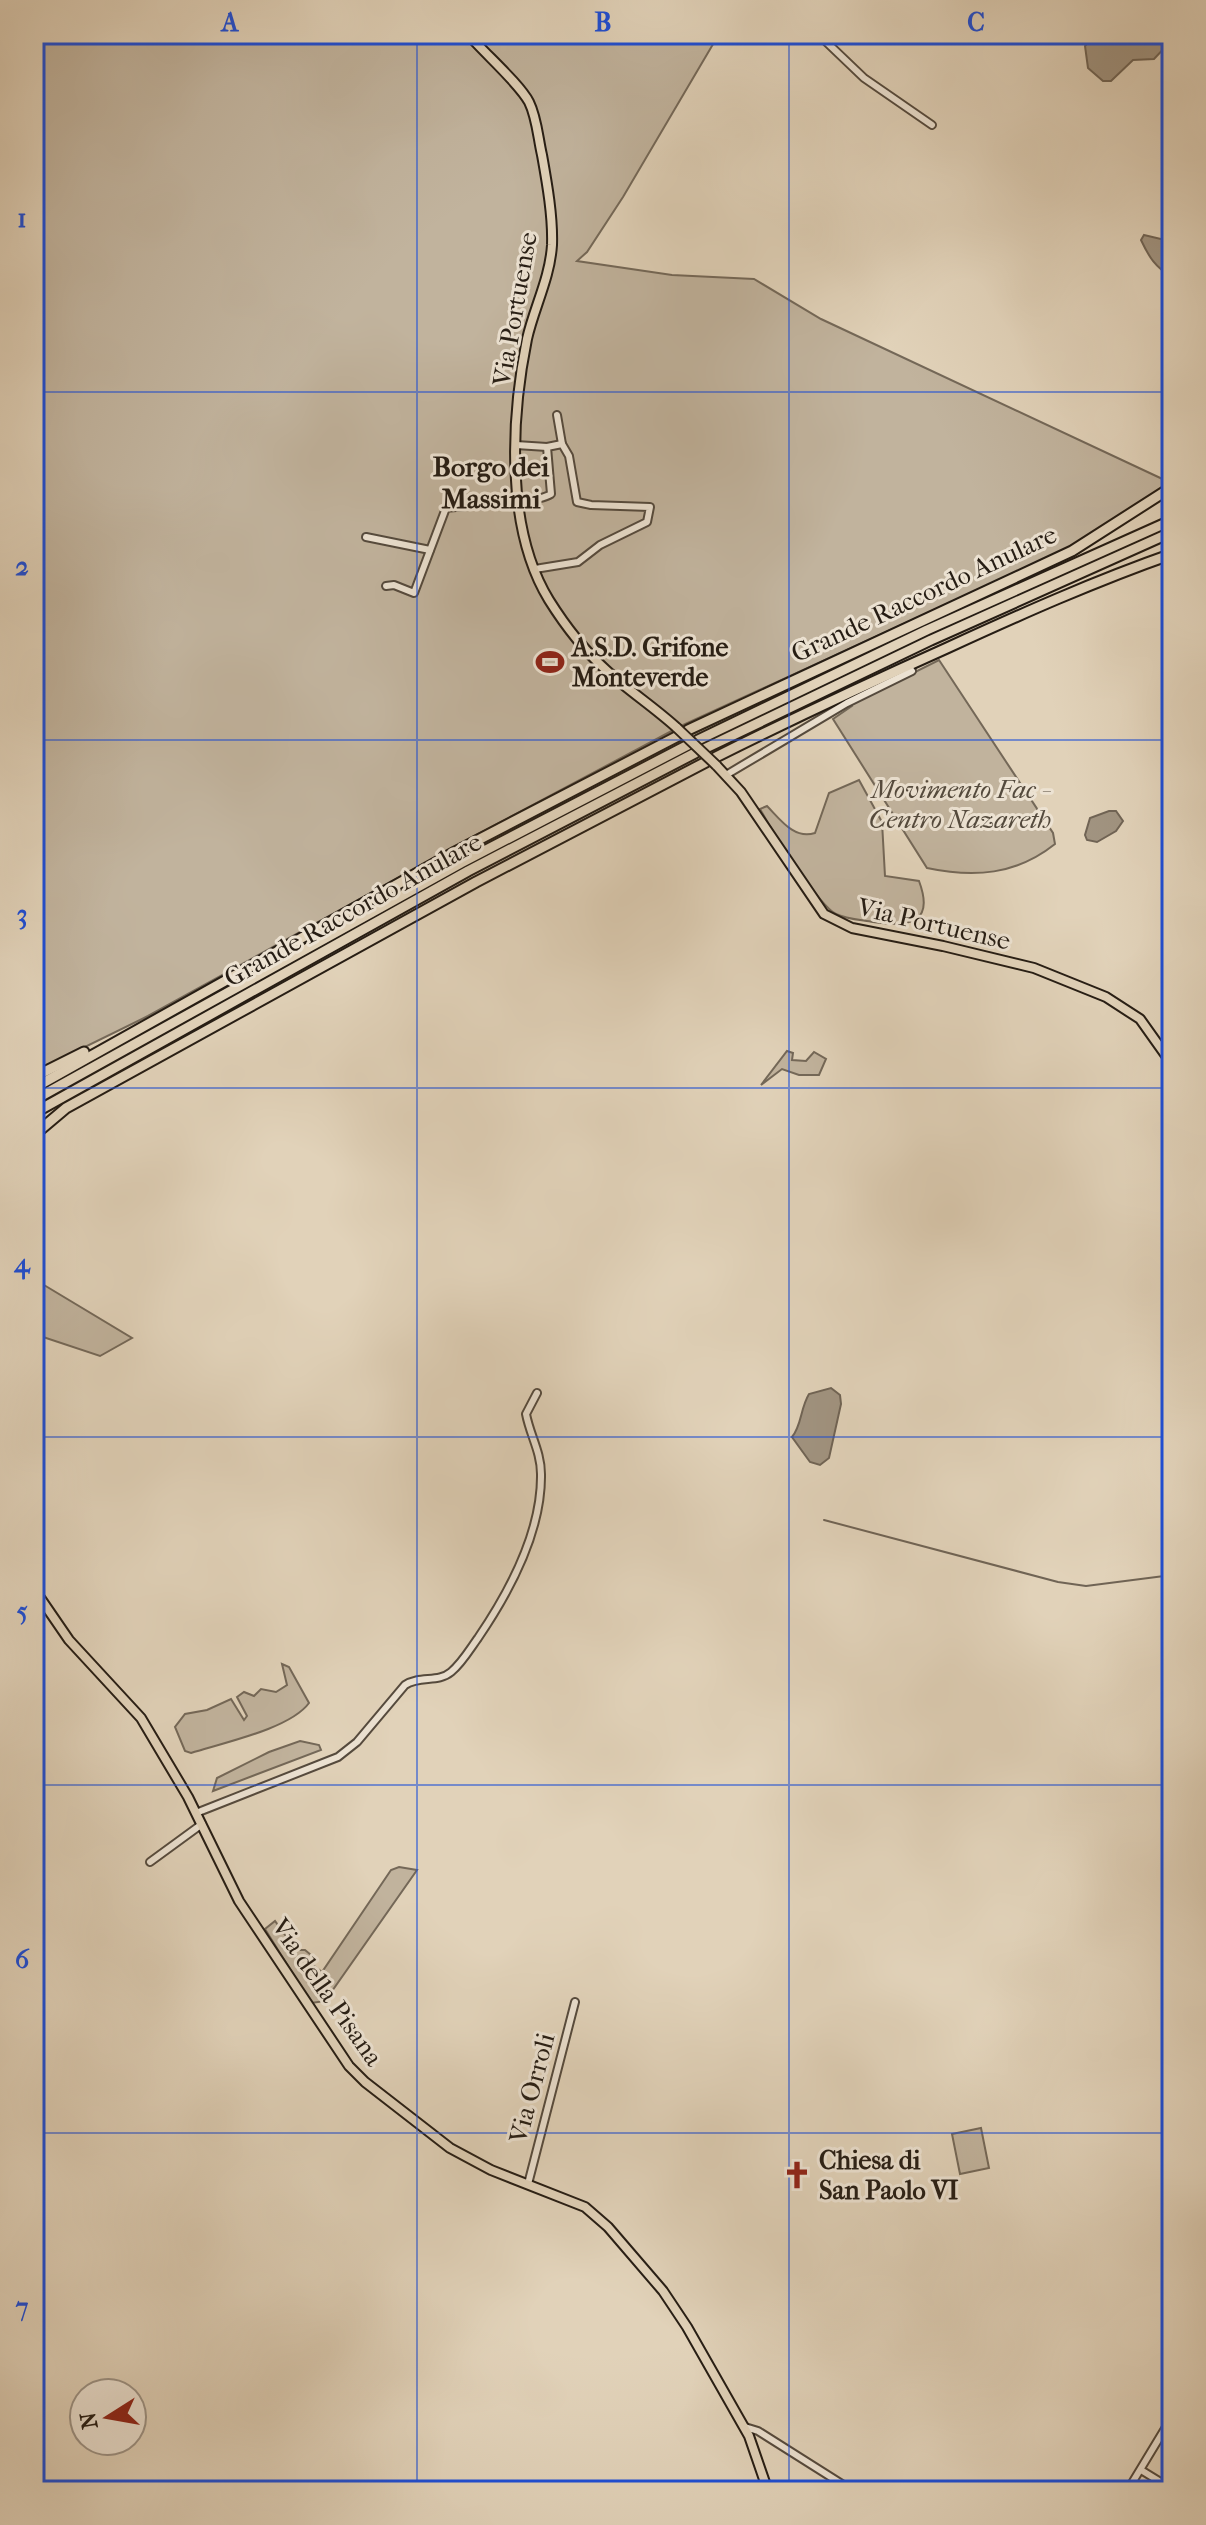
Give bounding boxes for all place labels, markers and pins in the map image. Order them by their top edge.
place label: A.S.D. Grifone Monteverde [570,632,728,693]
sports icon: A.S.D. Grifone Monteverde [535,647,565,677]
place label: Chiesa di San Paolo VI [819,2145,958,2206]
church icon: Chiesa di San Paolo VI [782,2160,812,2190]

